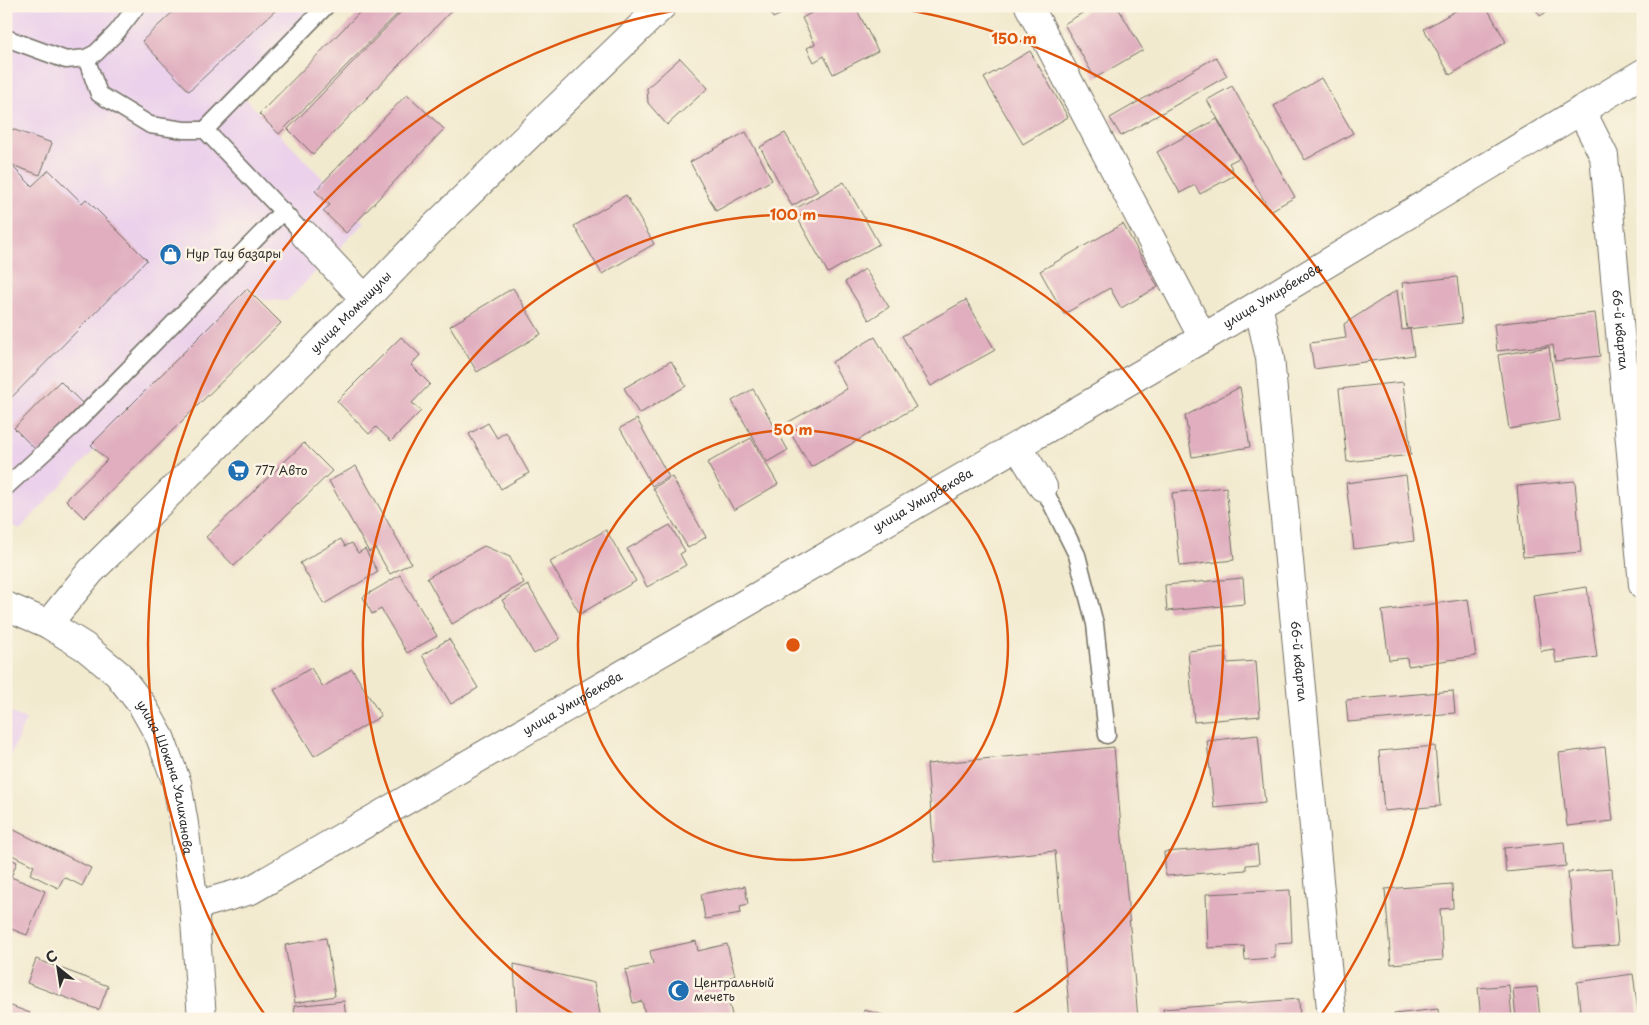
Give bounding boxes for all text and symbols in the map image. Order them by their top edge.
text: 150 m [991,26,1037,49]
text: 100 m [770,202,816,225]
shop icon: Нур Тау базары [158,242,182,266]
place label: Нур Тау базары [186,244,281,262]
street label: улица Умирбекова [1219,258,1326,332]
street label: улица Момышулы [306,267,395,357]
street label: 66-й квартал [1608,289,1633,371]
text: 50 m [774,417,812,440]
supermarket icon: 777 Авто [227,459,251,483]
place label: 777 Авто [255,461,308,479]
street label: улица Умирбекова [869,463,976,536]
street label: 66-й квартал [1287,620,1312,702]
centre of rings [784,636,802,654]
street label: улица Умирбекова [519,666,626,739]
street label: улица Шокана Уалиханова [133,695,198,856]
north arrow [32,942,82,992]
text: С [41,945,61,968]
place label: Центральный мечеть [694,973,774,1005]
mosque icon: Центральный мечеть [666,978,690,1002]

